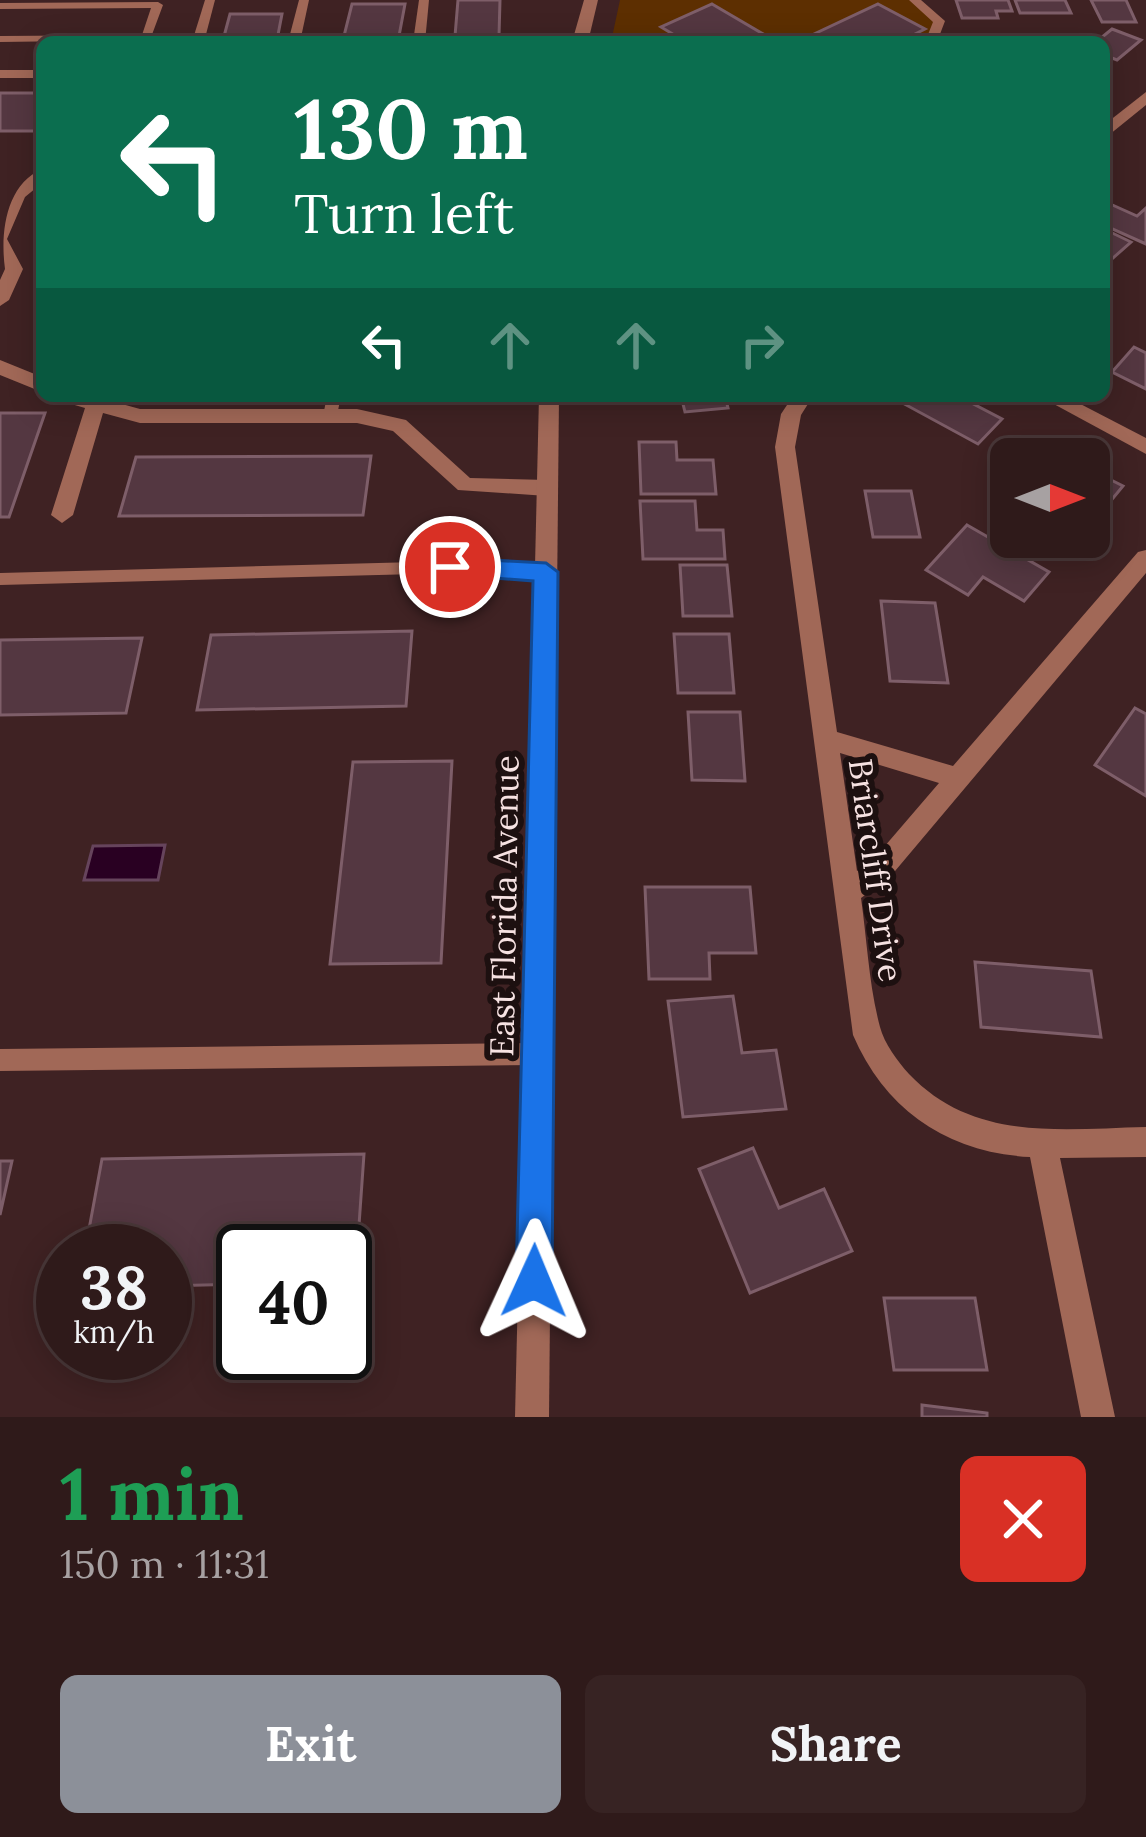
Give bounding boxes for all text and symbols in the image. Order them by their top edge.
text: 130 m [294,74,528,182]
icon: left [96,84,252,240]
text: Turn left [294,179,514,248]
icon: left [351,312,417,378]
icon: ahead [477,312,543,378]
icon: ahead [603,312,669,378]
icon: right [729,312,795,378]
north arrow [990,438,1110,558]
map controls [990,438,1110,558]
pin [399,516,501,618]
icon: arrive [417,534,483,600]
street label: East Florida Avenue [480,755,528,1057]
street label: Briarcliff Drive [840,756,912,984]
position arrow [471,1218,597,1344]
speed limit sign: 40 [216,1224,372,1380]
text: 38 [80,1249,148,1325]
text: km/h [73,1313,155,1351]
text: 1 min [60,1448,244,1540]
button: close [960,1456,1086,1582]
text: 150 m · 11:31 [60,1539,269,1589]
button: Exit [60,1675,561,1813]
button: Share [585,1675,1086,1813]

